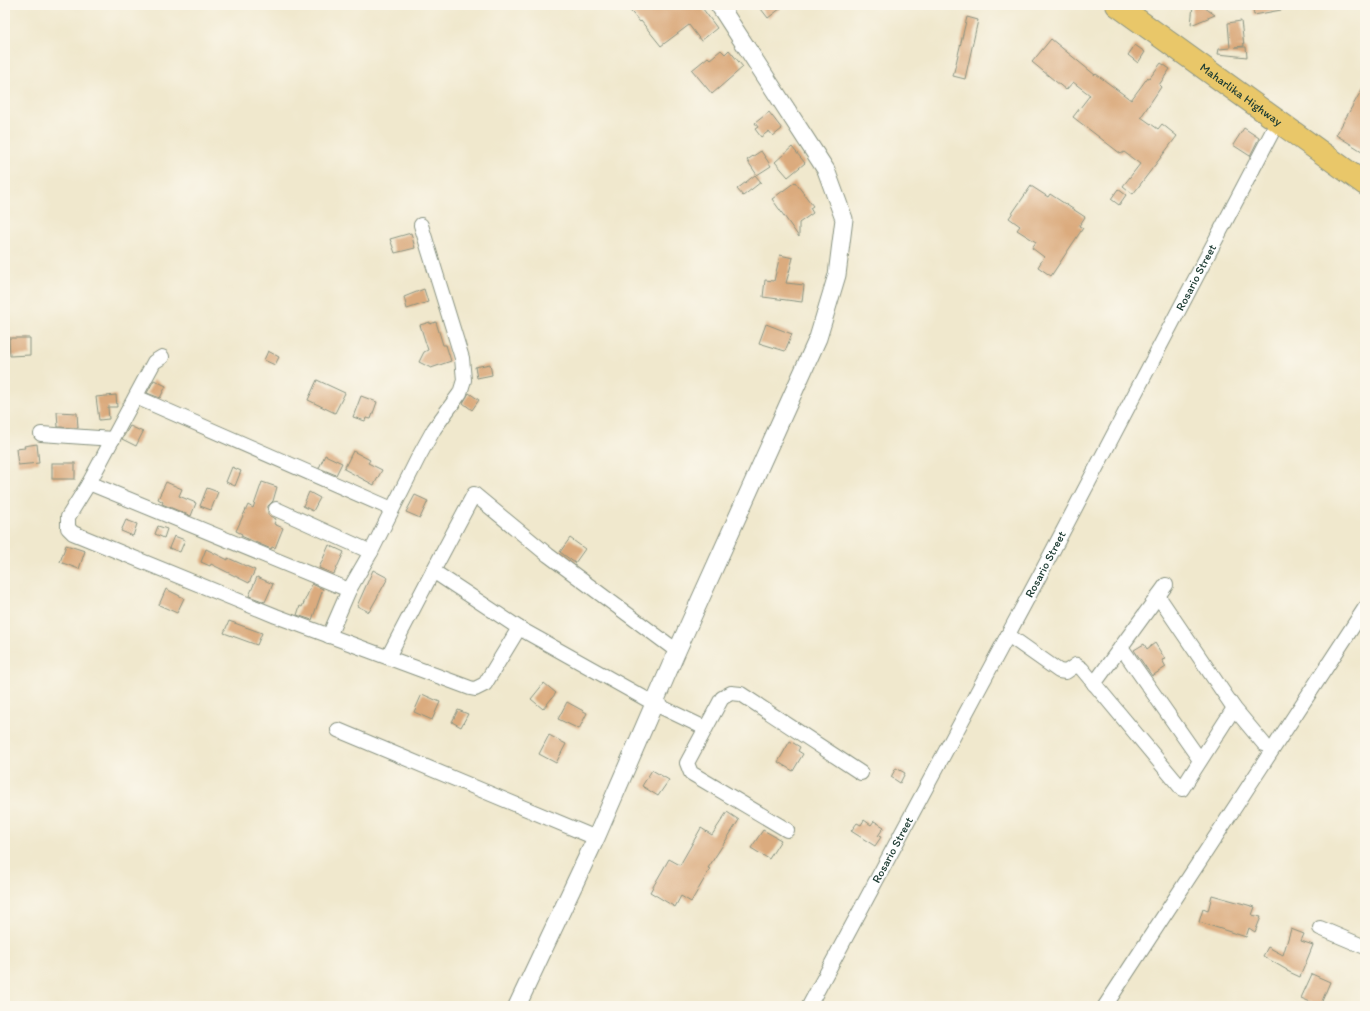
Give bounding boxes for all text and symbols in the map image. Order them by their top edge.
street label: Maharlika Highway [1197,60,1285,129]
street label: Rosario Street [1173,241,1219,313]
street label: Rosario Street [1022,528,1069,600]
street label: Rosario Street [869,814,916,885]

